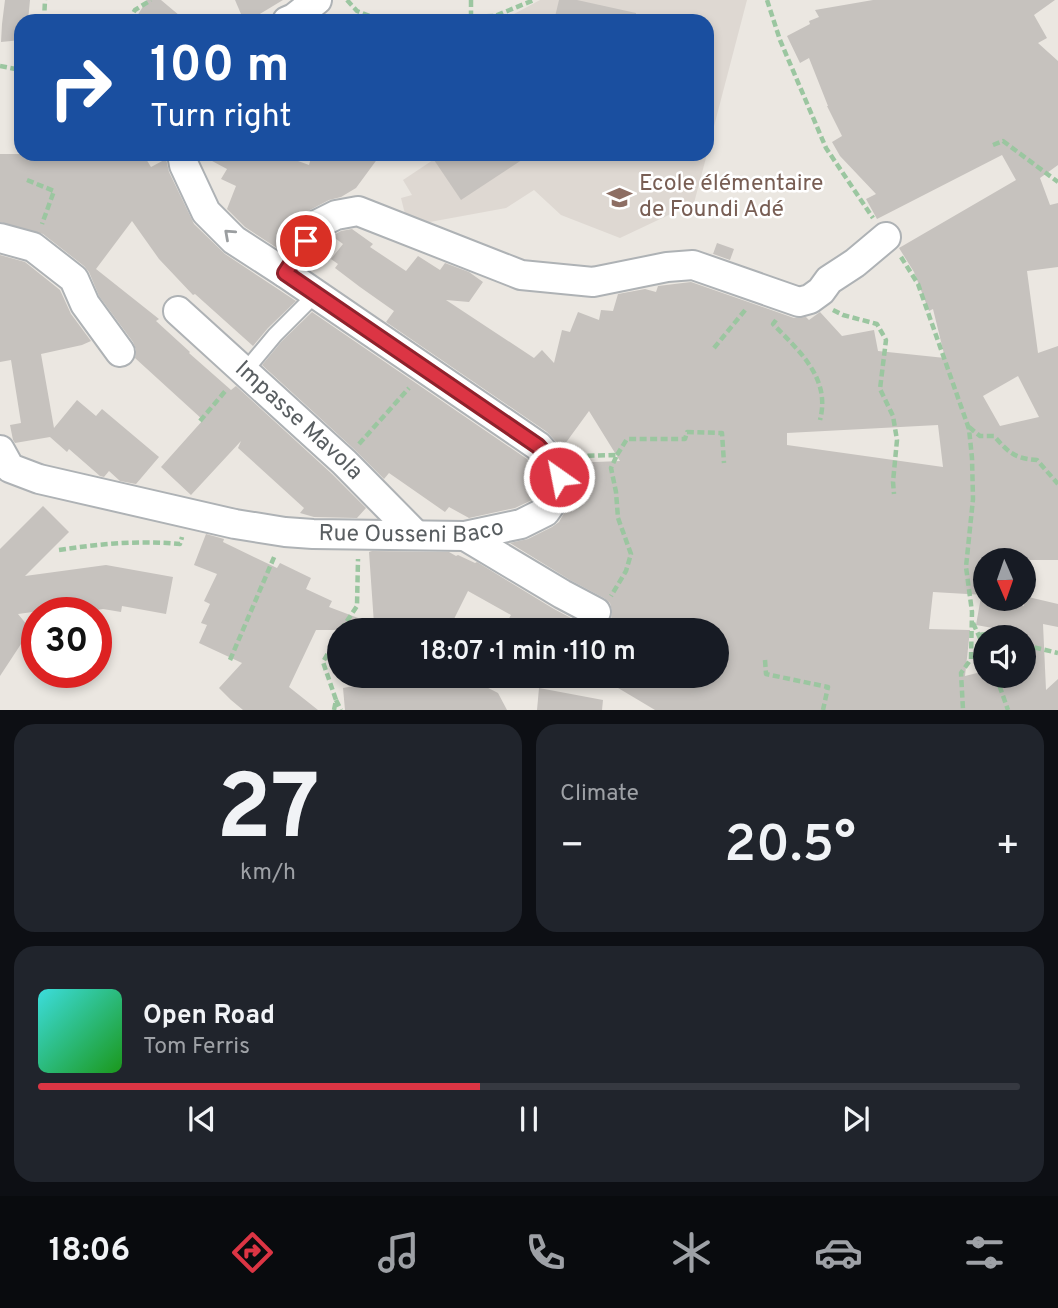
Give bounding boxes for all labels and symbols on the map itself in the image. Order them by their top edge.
place label: Ecole élémentaire de Foundi Adé [639,170,823,225]
school or university icon: Ecole élémentaire de Foundi Adé [605,183,633,211]
pin [276,211,336,271]
one-way arrow [224,230,237,243]
street label: Impasse Mavola [228,355,369,487]
position arrow [522,440,596,514]
street label: Rue Ousseni Baco [319,514,507,551]
north arrow [973,548,1036,611]
speed limit sign: 30 [21,597,112,688]

